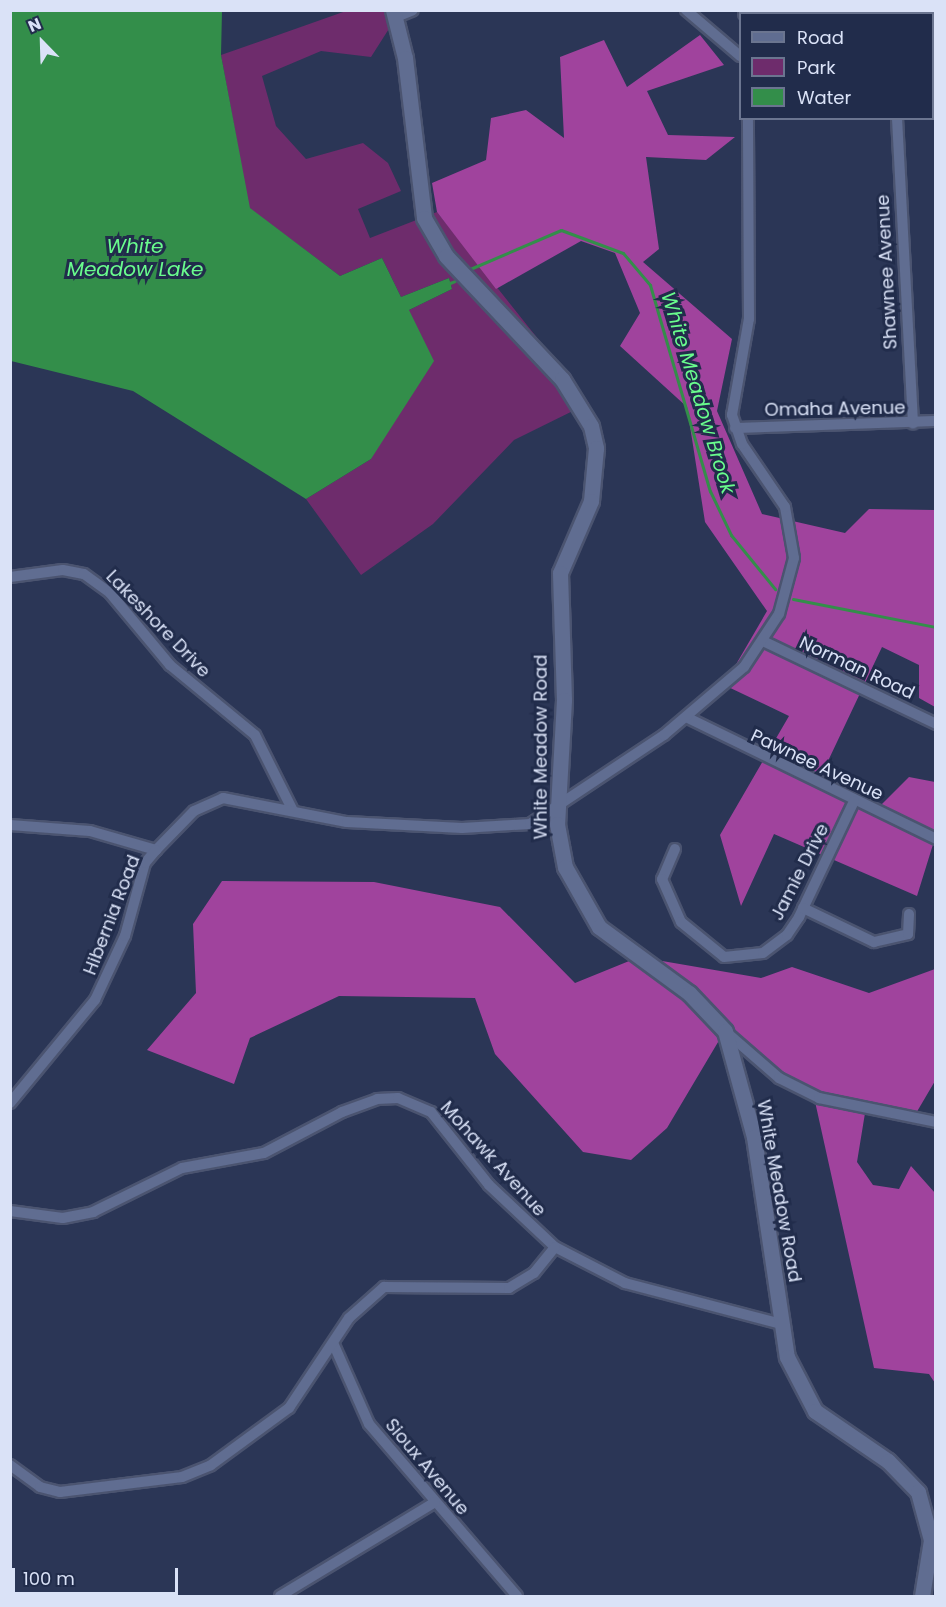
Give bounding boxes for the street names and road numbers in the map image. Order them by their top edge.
street label: Shawnee Avenue [872,194,902,350]
street label: Omaha Avenue [764,397,906,421]
street label: Lakeshore Drive [101,566,215,682]
street label: Norman Road [796,632,918,704]
street label: White Meadow Road [530,655,552,839]
street label: Pawnee Avenue [747,725,887,805]
street label: Jamie Drive [766,820,834,924]
street label: Hibernia Road [79,852,145,978]
street label: Mohawk Avenue [436,1097,550,1221]
street label: White Meadow Road [752,1098,806,1284]
street label: Sioux Avenue [380,1414,474,1520]

